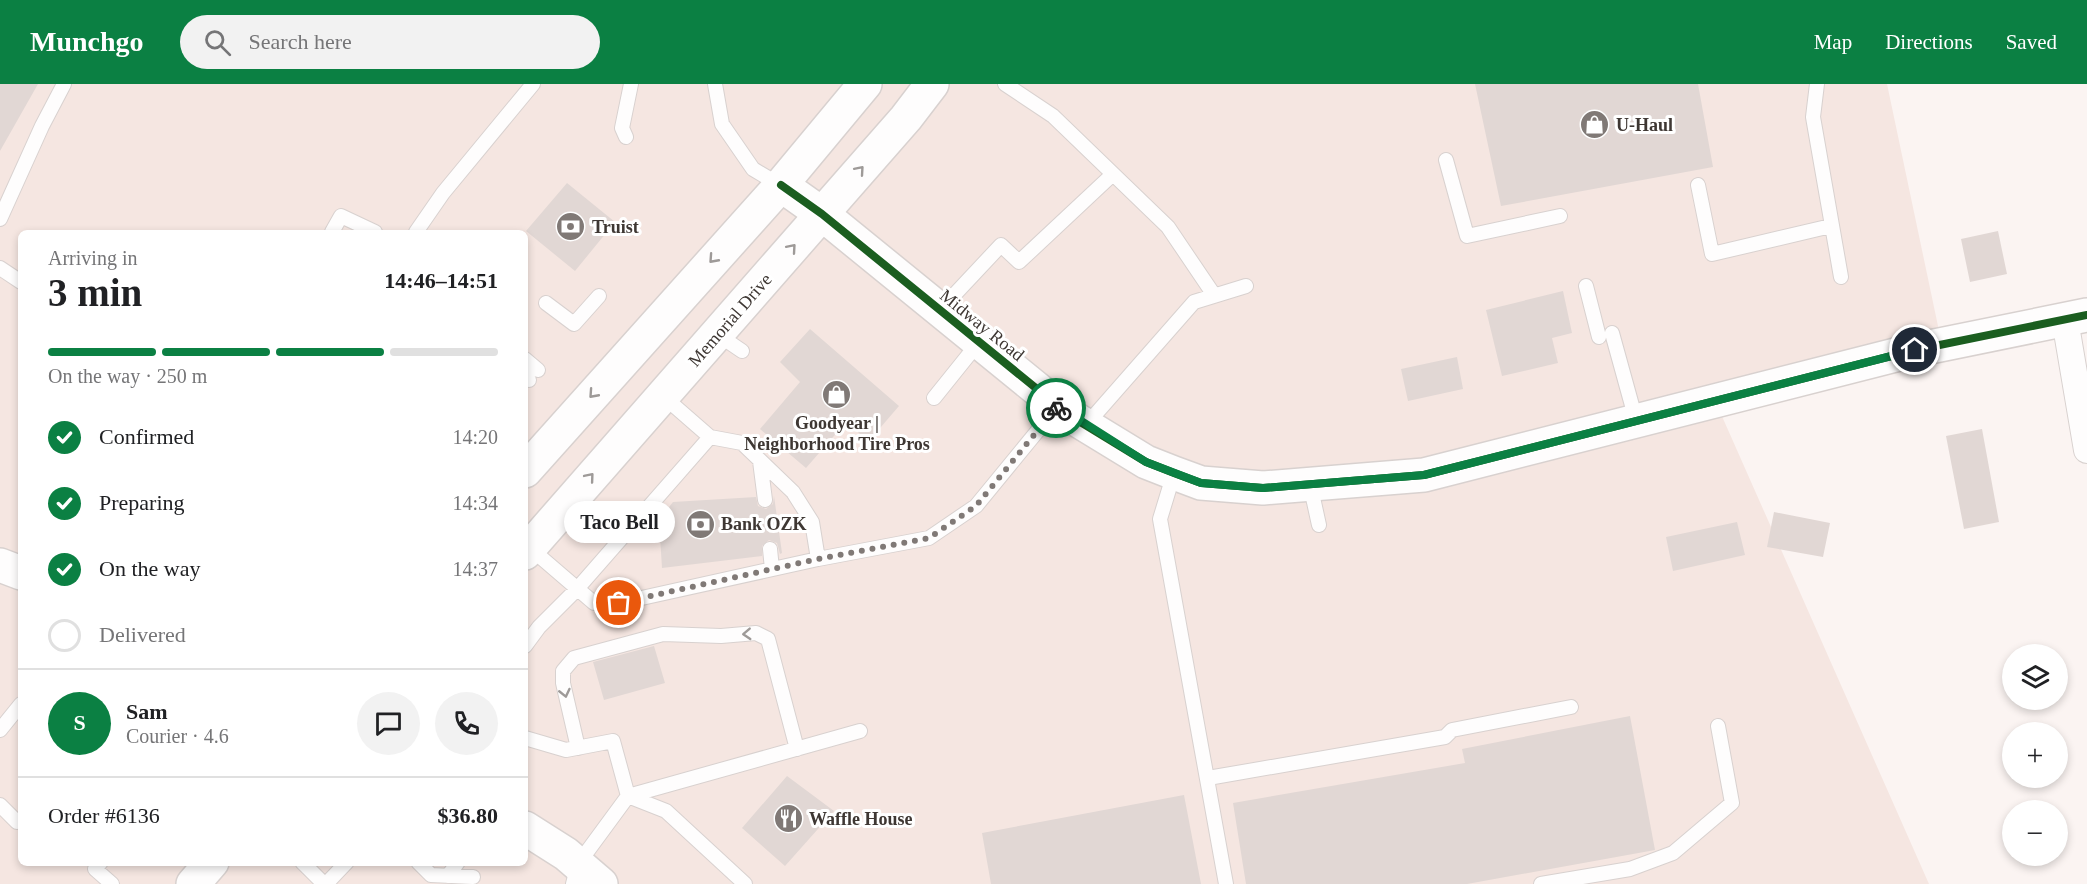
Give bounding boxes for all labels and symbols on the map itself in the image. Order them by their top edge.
shop icon: U-Haul [1579,109,1611,141]
place label: U-Haul [1616,115,1673,135]
one-way arrow [853,166,864,177]
bank icon: Truist [555,211,587,243]
place label: Truist [592,217,639,237]
one-way arrow [785,245,796,255]
one-way arrow [709,253,720,263]
street label: Memorial Drive [684,269,776,371]
street label: Midway Road [936,285,1028,365]
pin [1889,324,1940,375]
shop icon: Goodyear | Neighborhood Tire Pros [821,378,853,410]
courier [1026,378,1086,438]
one-way arrow [589,387,600,398]
place label: Goodyear | Neighborhood Tire Pros [744,413,930,454]
one-way arrow [583,473,594,484]
callout: Taco Bell [564,501,674,543]
bank icon: Bank OZK [684,508,716,540]
place label: Bank OZK [721,514,807,534]
pin [593,577,644,628]
one-way arrow [742,627,751,640]
one-way arrow [558,688,571,698]
restaurant icon: Waffle House [772,803,804,835]
place label: Waffle House [809,809,913,829]

